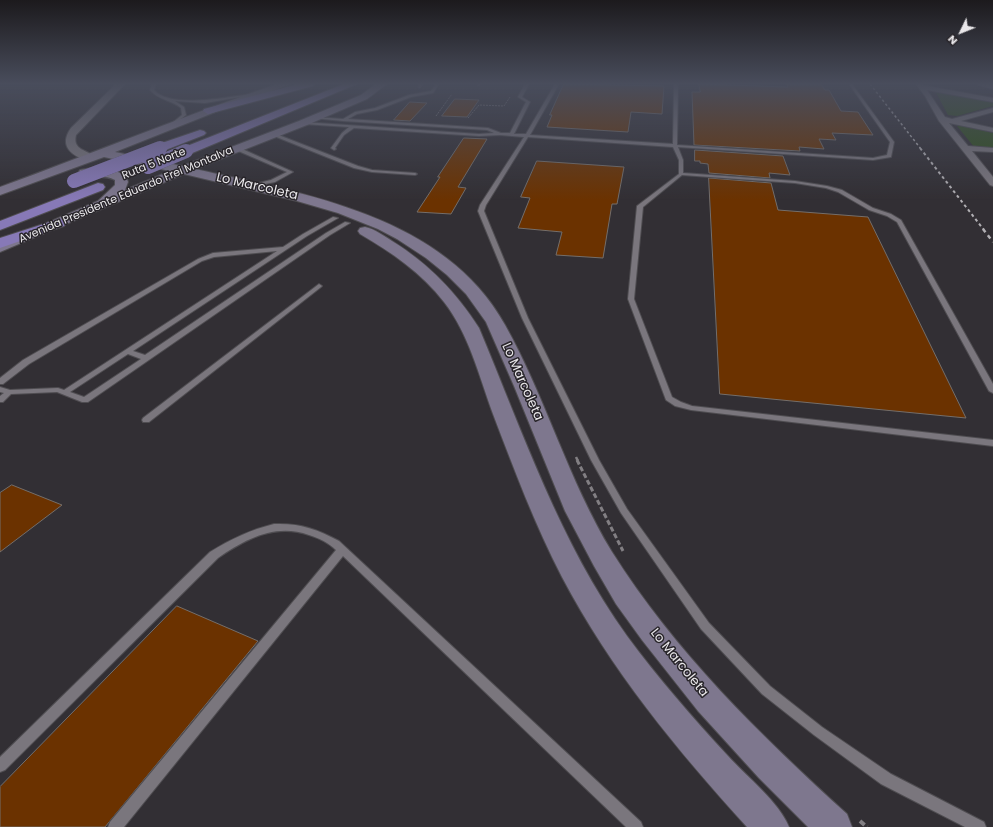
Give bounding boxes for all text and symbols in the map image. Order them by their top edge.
north arrow [941,12,981,52]
text: N [944,32,961,49]
street label: Avenida Presidente Eduardo Frei Montalva [17,144,235,246]
street label: Ruta 5 Norte [120,145,188,183]
street label: Lo Marcoleta [215,170,299,204]
street label: Lo Marcoleta [498,341,546,423]
street label: Lo Marcoleta [647,626,711,700]

